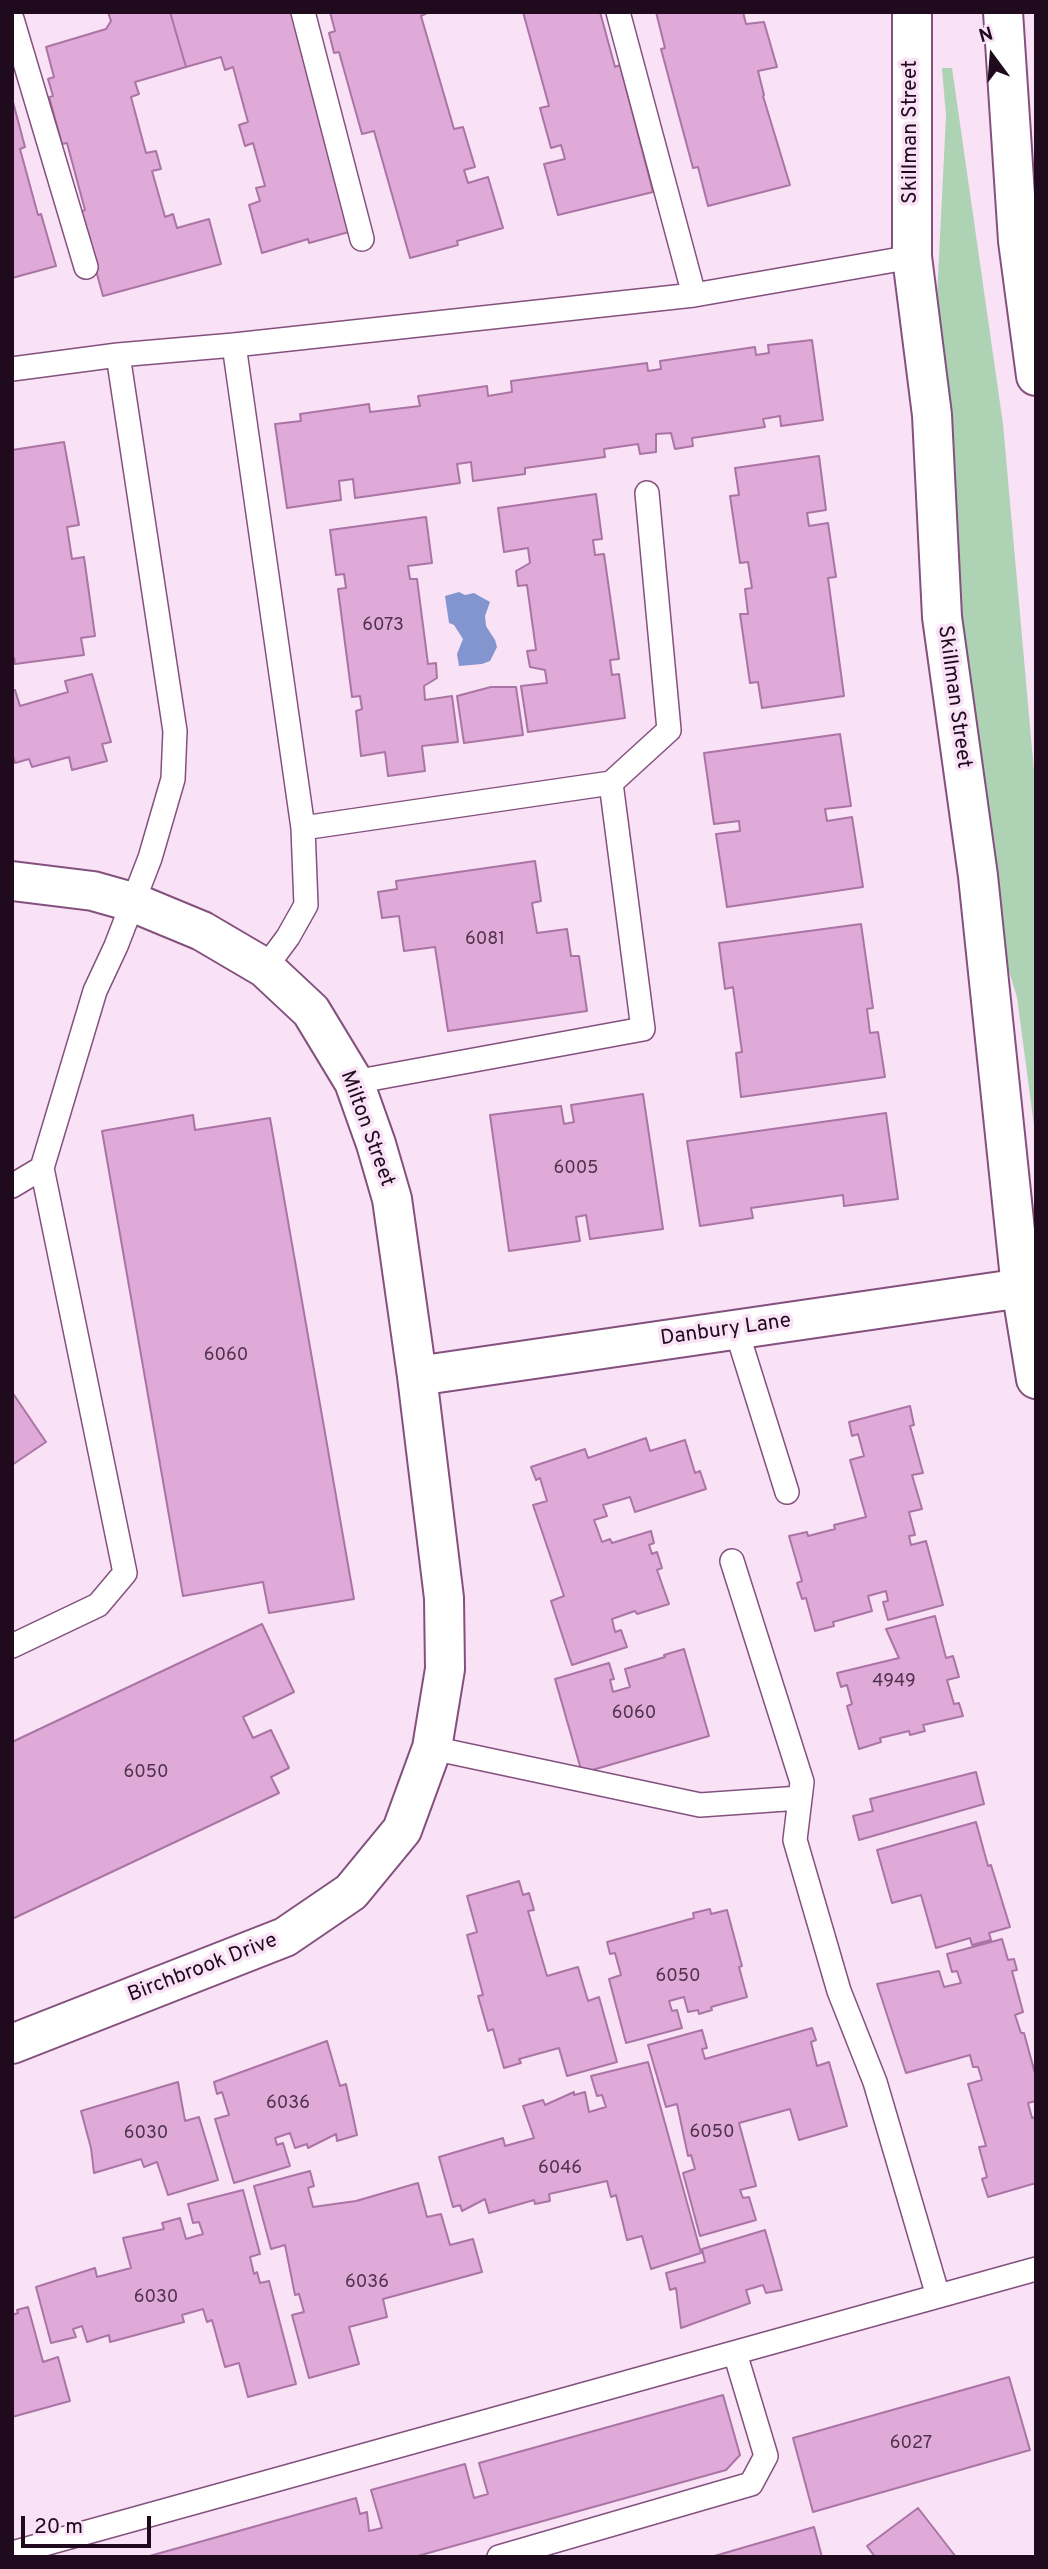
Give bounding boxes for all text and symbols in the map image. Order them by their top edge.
north arrow [957,21,1027,91]
text: N [976,22,996,49]
street label: Skillman Street [899,60,925,204]
house number: 6073 [362,615,404,637]
street label: Skillman Street [931,624,975,770]
house number: 6081 [465,929,505,951]
street label: Milton Street [333,1068,399,1190]
house number: 6005 [554,1158,598,1180]
street label: Danbury Lane [659,1309,793,1353]
house number: 6060 [204,1345,248,1367]
house number: 4949 [872,1671,916,1693]
house number: 6060 [612,1703,656,1725]
house number: 6050 [124,1762,168,1784]
street label: Birchbrook Drive [125,1929,281,2009]
house number: 6050 [656,1966,700,1988]
house number: 6036 [266,2093,310,2115]
house number: 6050 [690,2122,734,2144]
house number: 6030 [124,2123,168,2145]
house number: 6046 [538,2158,582,2180]
house number: 6036 [345,2272,389,2294]
house number: 6030 [134,2287,178,2309]
house number: 6027 [890,2433,932,2455]
scale bar [24,2502,154,2546]
text: 20 m [34,2514,83,2541]

